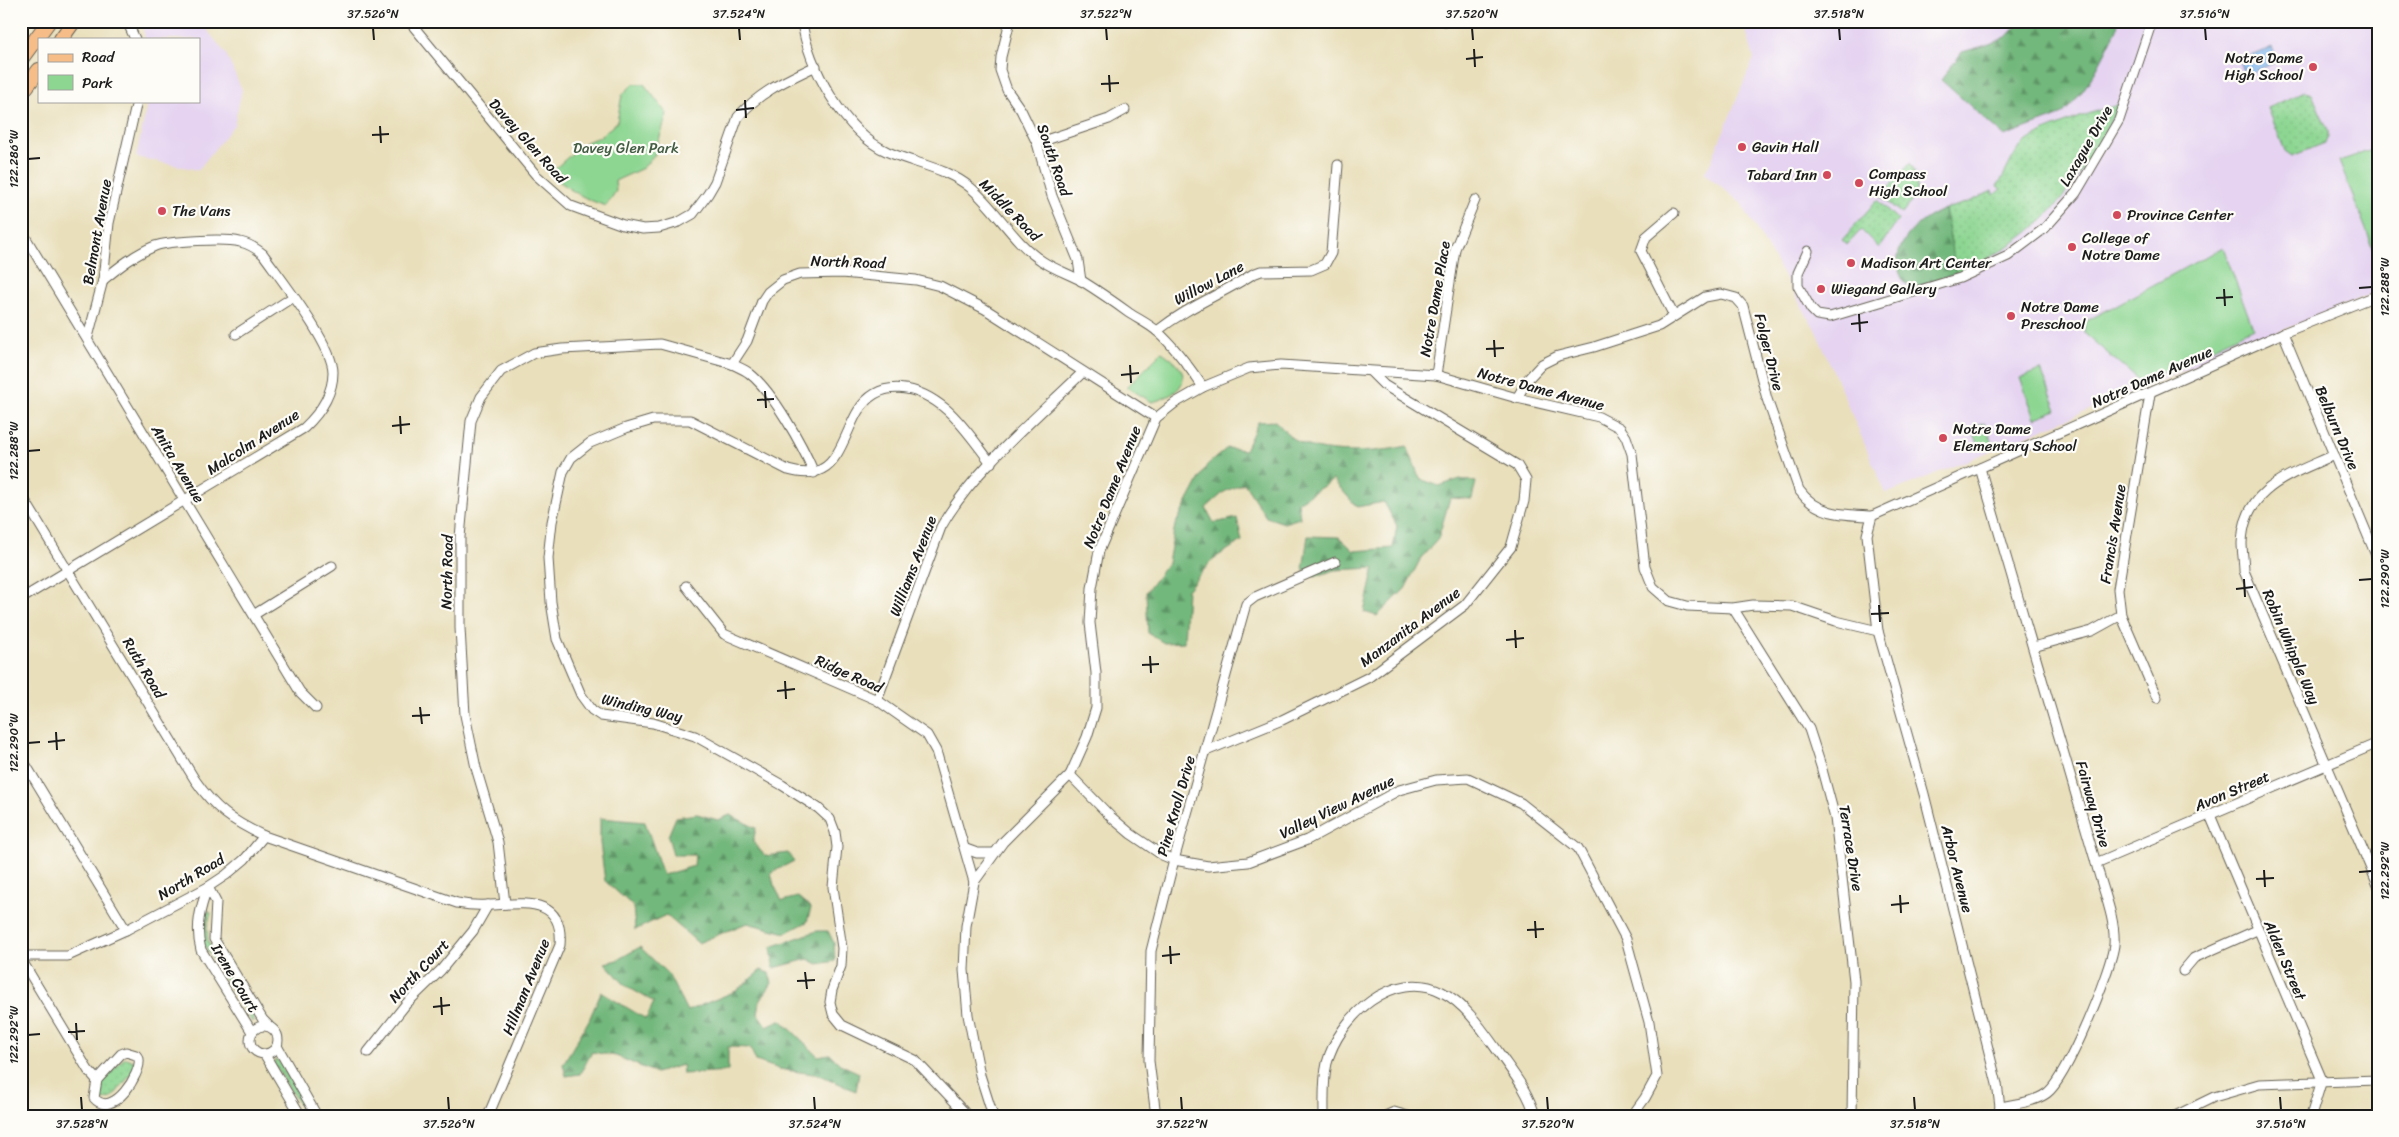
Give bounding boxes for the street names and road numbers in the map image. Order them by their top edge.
street label: Davey Glen Road [482,92,574,191]
street label: Laxague Drive [2052,100,2120,192]
street label: South Road [1029,120,1079,201]
street label: Middle Road [973,172,1048,249]
street label: Belmont Avenue [75,177,119,287]
street label: Notre Dame Place [1412,239,1458,359]
street label: North Road [810,248,887,276]
street label: Willow Lane [1169,253,1249,312]
street label: Folger Drive [1747,310,1791,394]
street label: Notre Dame Avenue [2087,339,2217,415]
street label: Notre Dame Avenue [1475,360,1608,418]
street label: Belburn Drive [2308,382,2367,475]
street label: Malcolm Avenue [201,402,305,482]
street label: Anita Avenue [144,419,212,509]
street label: Notre Dame Avenue [1076,421,1149,552]
street label: Francis Avenue [2092,482,2134,586]
street label: Williams Avenue [882,512,944,620]
street label: North Road [433,533,461,610]
street label: Manzanita Avenue [1354,580,1466,674]
street label: Robin Whipple Way [2255,585,2327,709]
street label: Ruth Road [115,632,173,705]
street label: Ridge Road [811,647,888,701]
street label: Winding Way [599,686,685,730]
street label: Pine Knoll Drive [1149,752,1203,860]
street label: Fairway Drive [2068,757,2118,851]
street label: Avon Street [2189,763,2274,819]
street label: Valley View Avenue [1275,768,1399,846]
street label: Terrace Drive [1831,803,1871,893]
street label: Arbor Avenue [1933,821,1981,916]
street label: North Road [152,846,231,907]
street label: Alden Street [2256,915,2314,1005]
street label: North Court [382,932,456,1009]
street label: Hillman Avenue [495,934,557,1039]
street label: Irene Court [204,937,266,1018]

